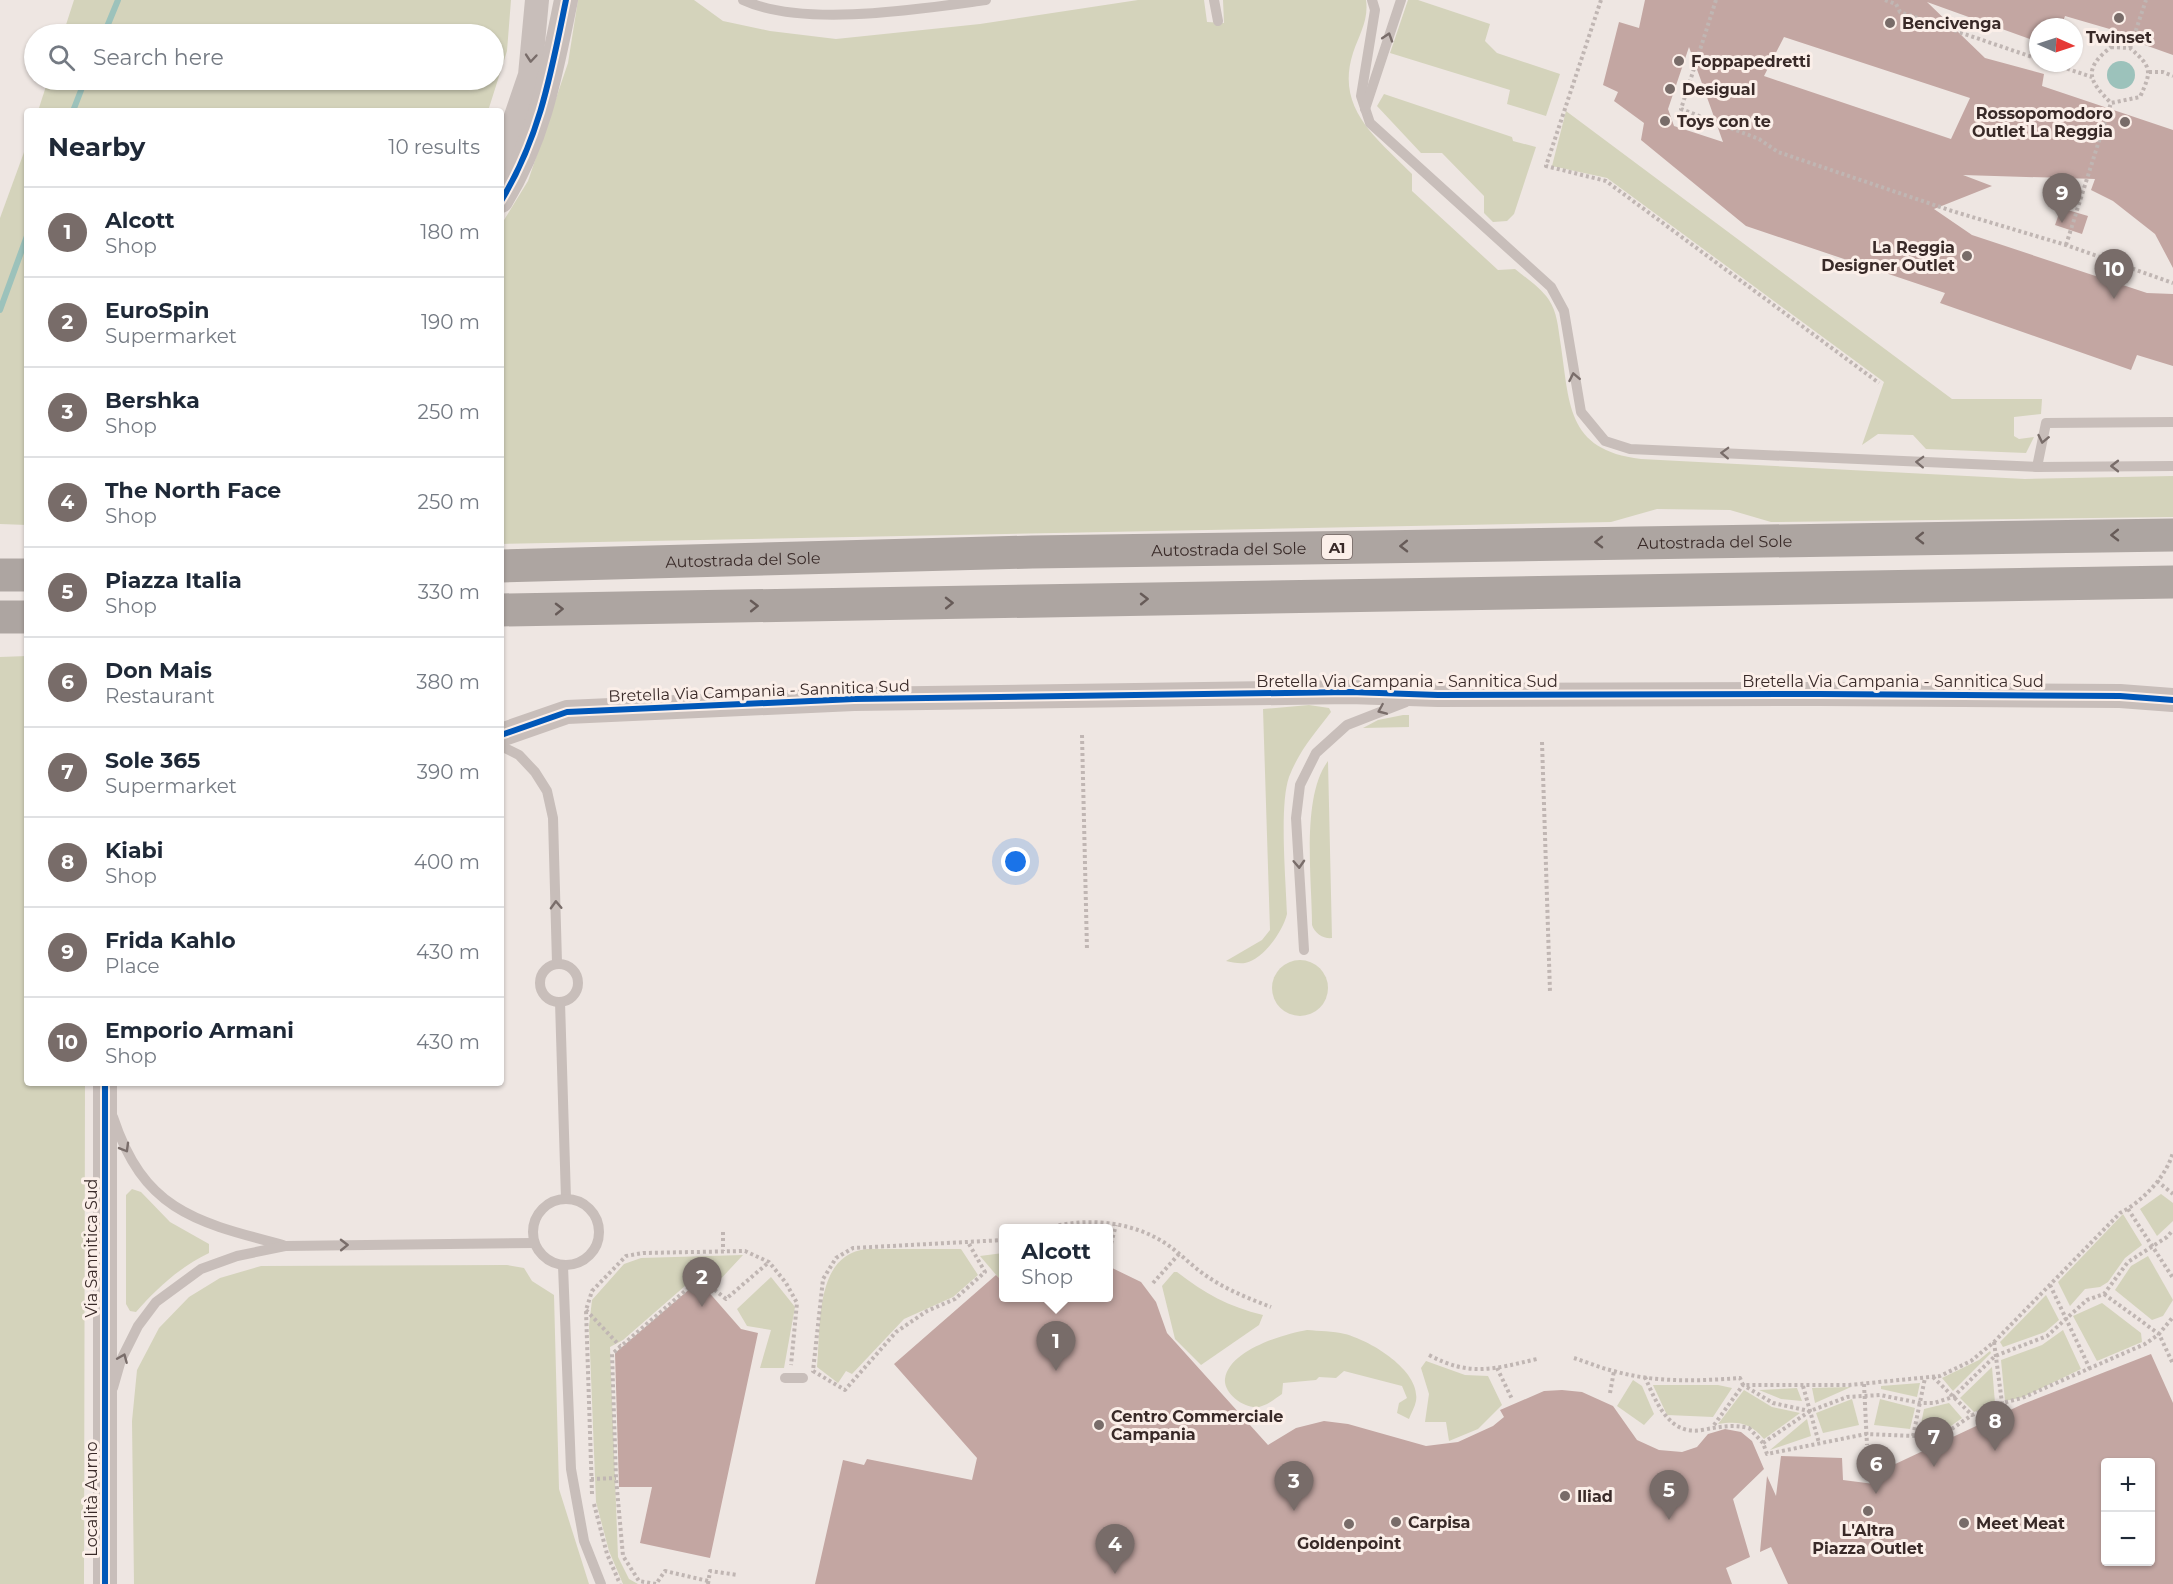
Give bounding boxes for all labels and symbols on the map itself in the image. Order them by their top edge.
marker: Twinset [2112,11,2126,25]
place label: Bencivenga [1902,14,2001,33]
marker: Bencivenga [1883,16,1897,30]
north arrow [2029,18,2083,72]
place label: Twinset [2086,28,2152,47]
one-way arrow [1381,32,1394,43]
place label: Foppapedretti [1691,52,1811,71]
one-way arrow [525,54,538,63]
marker: Foppapedretti [1672,54,1686,68]
place label: Desigual [1682,80,1756,99]
marker: Desigual [1663,82,1677,96]
place label: Rossopomodoro Outlet La Reggia [1972,104,2113,141]
place label: Toys con te [1677,112,1771,131]
marker: Toys con te [1658,114,1672,128]
marker: Rossopomodoro Outlet La Reggia [2118,115,2132,129]
pin: 9 [2042,174,2082,223]
place label: La Reggia Designer Outlet [1821,238,1955,275]
marker: La Reggia Designer Outlet [1960,249,1974,263]
pin: 10 [2094,250,2134,299]
one-way arrow [1568,372,1581,382]
one-way arrow [2037,434,2050,444]
one-way arrow [1720,447,1729,460]
one-way arrow [1915,455,1924,468]
one-way arrow [2110,460,2119,472]
one-way arrow [2110,529,2119,542]
street label: Autostrada del Sole [1637,531,1793,552]
one-way arrow [1915,532,1924,544]
road number: A1 [1322,535,1352,559]
one-way arrow [1594,536,1603,548]
street label: Autostrada del Sole [1151,538,1307,560]
one-way arrow [1399,540,1408,552]
street label: Autostrada del Sole [665,548,821,571]
one-way arrow [1140,593,1149,606]
one-way arrow [945,597,954,609]
one-way arrow [750,600,759,612]
one-way arrow [555,603,564,616]
street label: Bretella Via Campania - Sannitica Sud [1256,672,1558,691]
street label: Bretella Via Campania - Sannitica Sud [1742,672,2044,691]
street label: Bretella Via Campania - Sannitica Sud [608,676,910,706]
one-way arrow [1378,703,1389,715]
your location [1001,847,1030,876]
one-way arrow [1292,860,1305,869]
one-way arrow [549,900,562,909]
one-way arrow [118,1142,130,1152]
street label: Via Sannitica Sud [82,1179,101,1317]
one-way arrow [339,1239,348,1251]
pin: 2 [682,1258,722,1307]
pin: 1 [1036,1322,1076,1371]
one-way arrow [116,1354,128,1365]
pin: 8 [1976,1402,2014,1451]
place label: Centro Commerciale Campania [1111,1407,1283,1444]
marker: Centro Commerciale Campania [1092,1418,1106,1432]
pin: 7 [1914,1418,1954,1467]
street label: Località Aurno [82,1441,101,1557]
pin: 6 [1856,1444,1896,1494]
pin: 3 [1274,1462,1314,1511]
pin: 5 [1650,1470,1688,1520]
place label: Iliad [1577,1487,1613,1506]
marker: Iliad [1558,1489,1572,1503]
marker: L'Altra Piazza Outlet [1861,1504,1875,1518]
place label: Carpisa [1408,1513,1470,1532]
place label: Meet Meat [1976,1514,2065,1533]
marker: Carpisa [1389,1515,1403,1529]
marker: Meet Meat [1957,1516,1971,1530]
marker: Goldenpoint [1342,1517,1356,1531]
place label: L'Altra Piazza Outlet [1812,1521,1924,1558]
pin: 4 [1096,1524,1134,1574]
place label: Goldenpoint [1297,1534,1401,1553]

